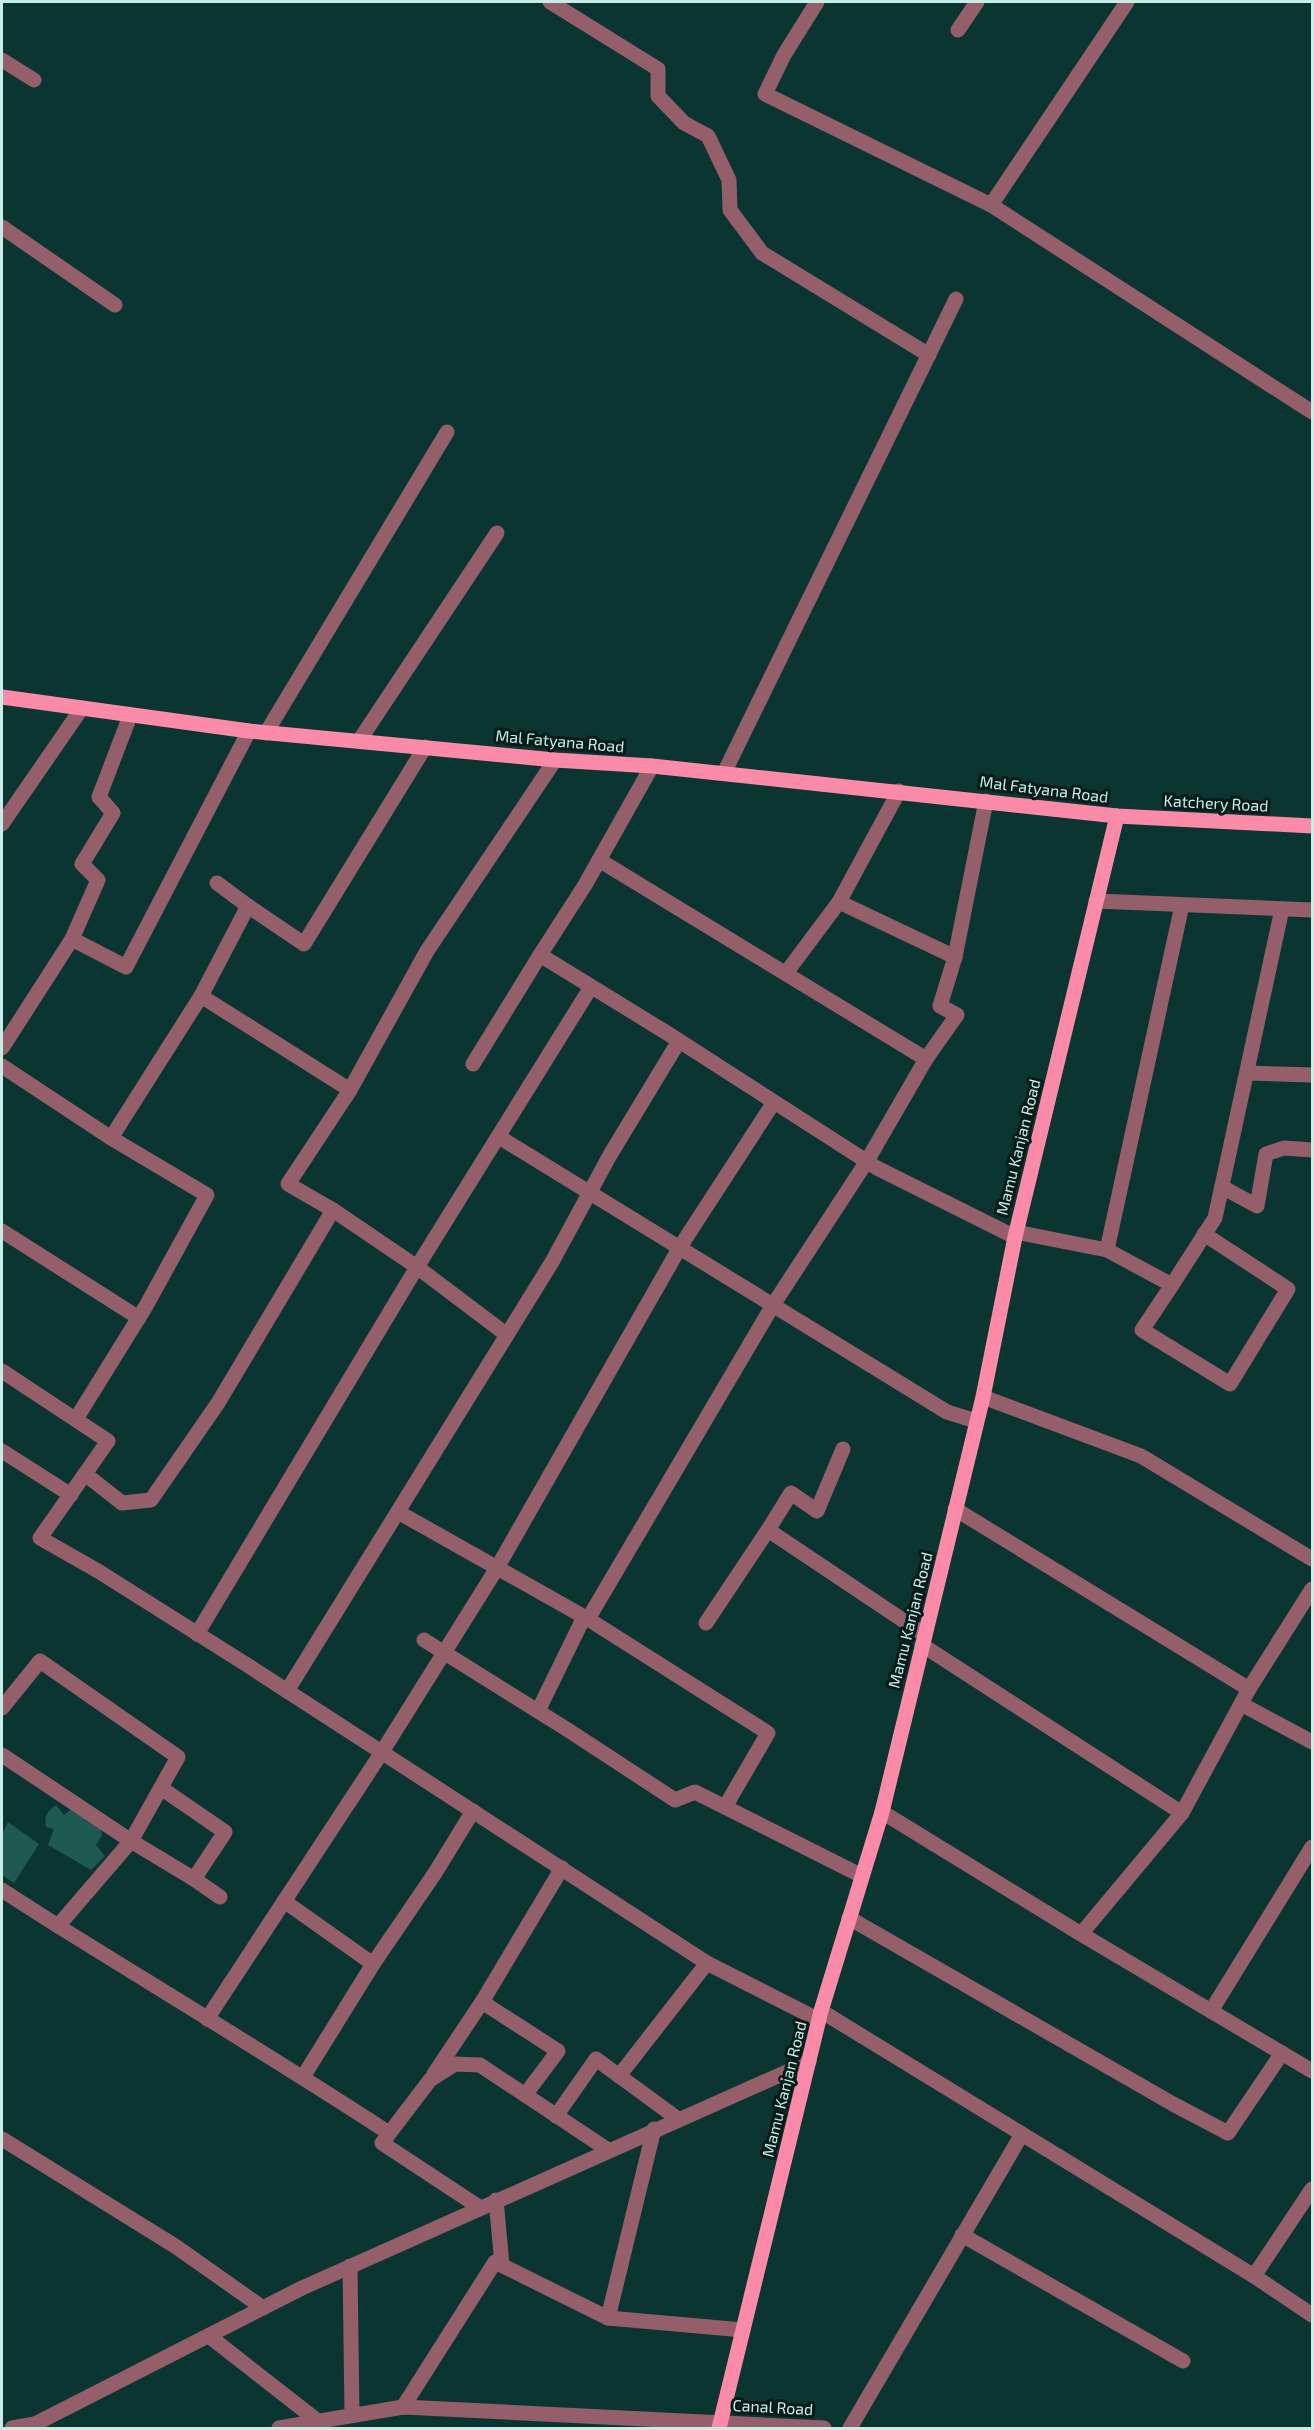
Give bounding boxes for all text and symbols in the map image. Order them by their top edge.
street label: Mal Fatyana Road [495,725,625,756]
street label: Mal Fatyana Road [979,771,1110,806]
street label: Katchery Road [1163,790,1269,815]
street label: Mamu Kanjan Road [991,1077,1045,1217]
street label: Mamu Kanjan Road [883,1550,937,1690]
street label: Mamu Kanjan Road [757,2019,811,2159]
street label: Canal Road [732,2395,814,2418]

